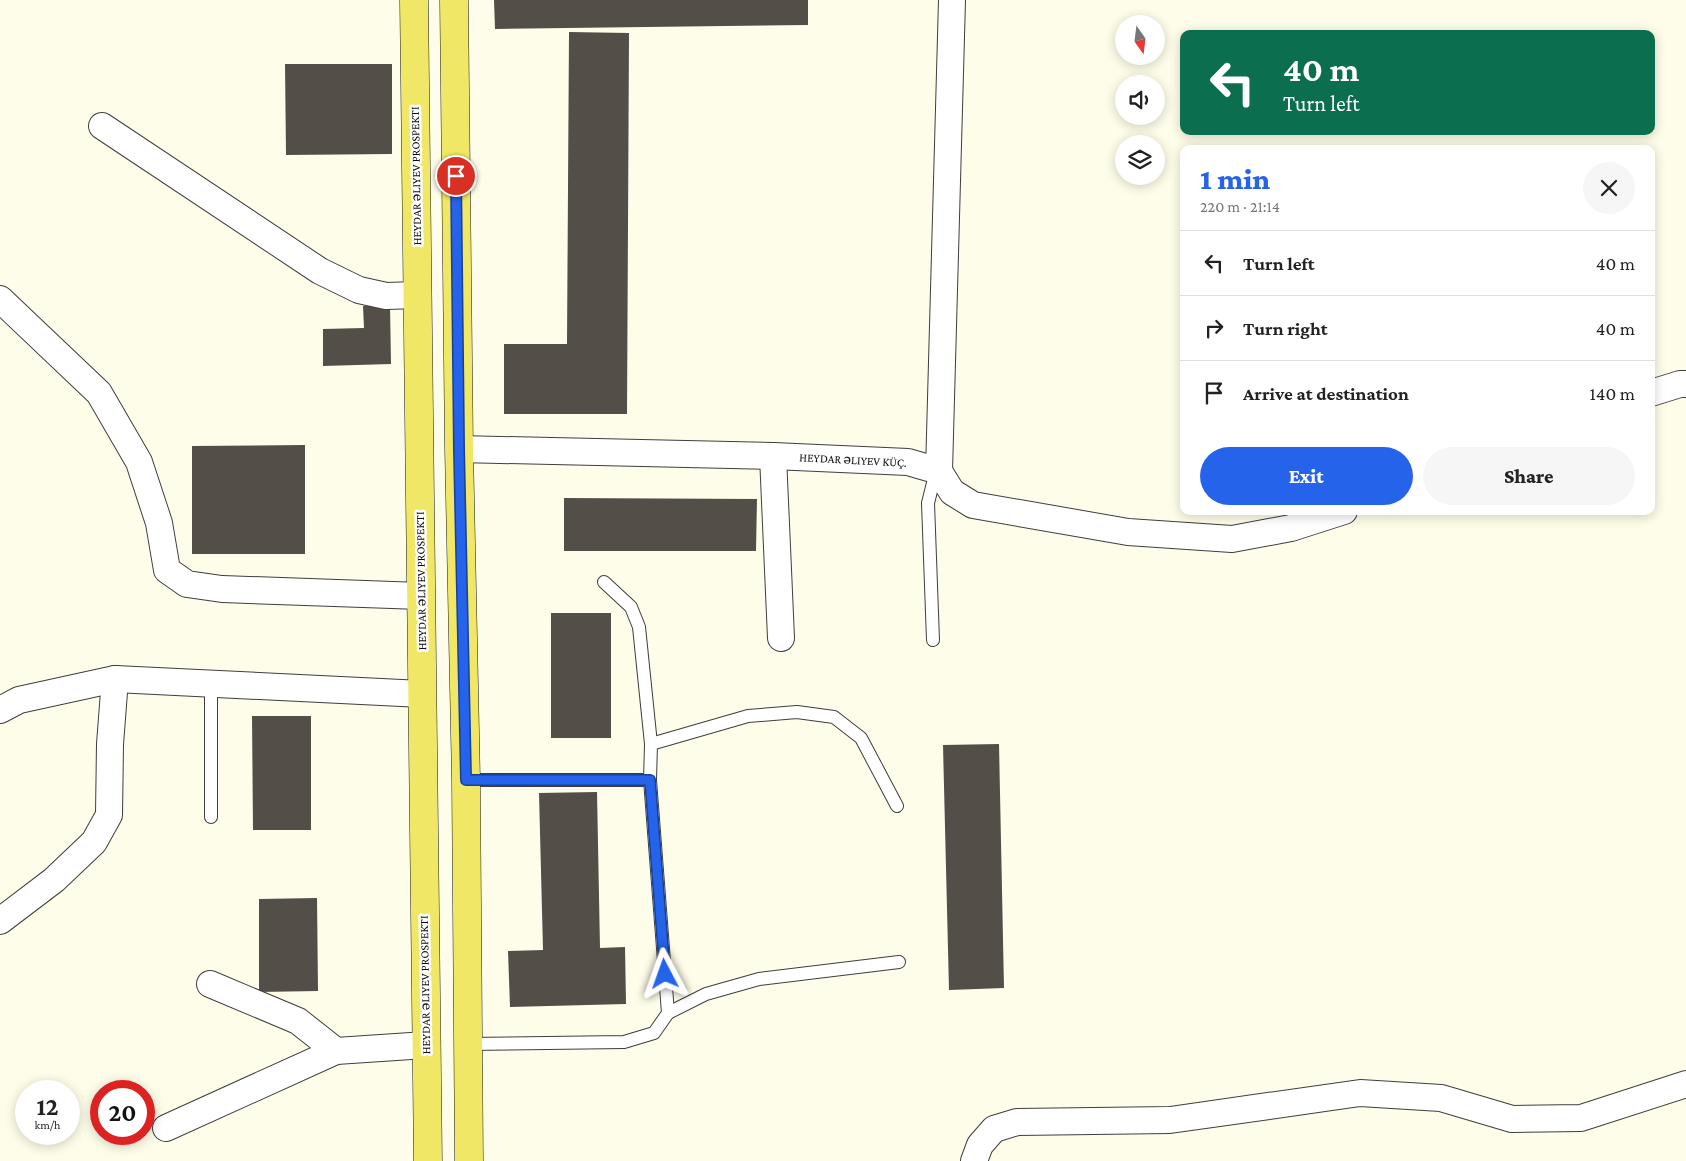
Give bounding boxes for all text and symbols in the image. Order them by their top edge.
north arrow [1115,15,1165,65]
map controls [1115,15,1165,185]
icon: left [1200,50,1265,115]
text: 40 m [1283,50,1360,89]
button: sound [1115,75,1165,125]
text: Turn left [1283,91,1360,116]
street label: HEYDAR ƏLIYEV PROSPEKTI [408,106,424,246]
button: layers [1115,135,1165,185]
pin [435,155,477,197]
icon: arrive [442,162,470,190]
text: 1 min [1200,162,1270,195]
button: close [1583,162,1635,214]
text: 220 m · 21:14 [1200,198,1280,215]
icon: left [1200,249,1228,277]
text: Turn left [1243,253,1315,274]
text: 40 m [1596,253,1635,274]
icon: right [1200,314,1228,342]
text: Turn right [1243,318,1328,339]
text: 40 m [1596,318,1635,339]
icon: arrive [1200,379,1228,407]
text: Arrive at destination [1243,383,1409,404]
text: 140 m [1589,383,1635,404]
button: Exit [1200,447,1413,505]
button: Share [1423,447,1635,505]
street label: HEYDAR ƏLIYEV KÜÇ. [799,450,907,470]
street label: HEYDAR ƏLIYEV PROSPEKTI [413,511,429,651]
street label: HEYDAR ƏLIYEV PROSPEKTI [417,915,433,1055]
position arrow [638,947,690,999]
speed limit sign: 20 [90,1080,155,1145]
text: 12 [36,1093,59,1120]
text: km/h [35,1118,60,1132]

